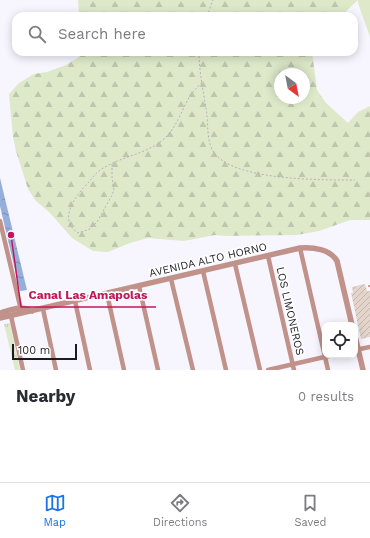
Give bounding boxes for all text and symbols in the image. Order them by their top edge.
search box [12,12,358,56]
icon: search [26,23,48,45]
text: Search here [58,25,146,43]
north arrow [274,68,310,104]
street label: AVENIDA ALTO HORNO [148,240,268,280]
street label: LOS LIMONEROS [273,265,307,357]
callout: Canal Las Amapolas [21,283,156,307]
text: Canal Las Amapolas [29,288,148,302]
map controls [322,322,358,358]
button: locate [322,322,358,358]
scale bar [12,342,77,361]
text: 100 m [18,344,50,357]
text: Nearby [16,386,75,406]
text: 0 results [298,389,354,404]
tab: Map [44,492,66,529]
tab: Directions [153,492,207,529]
tab: Saved [294,492,326,529]

